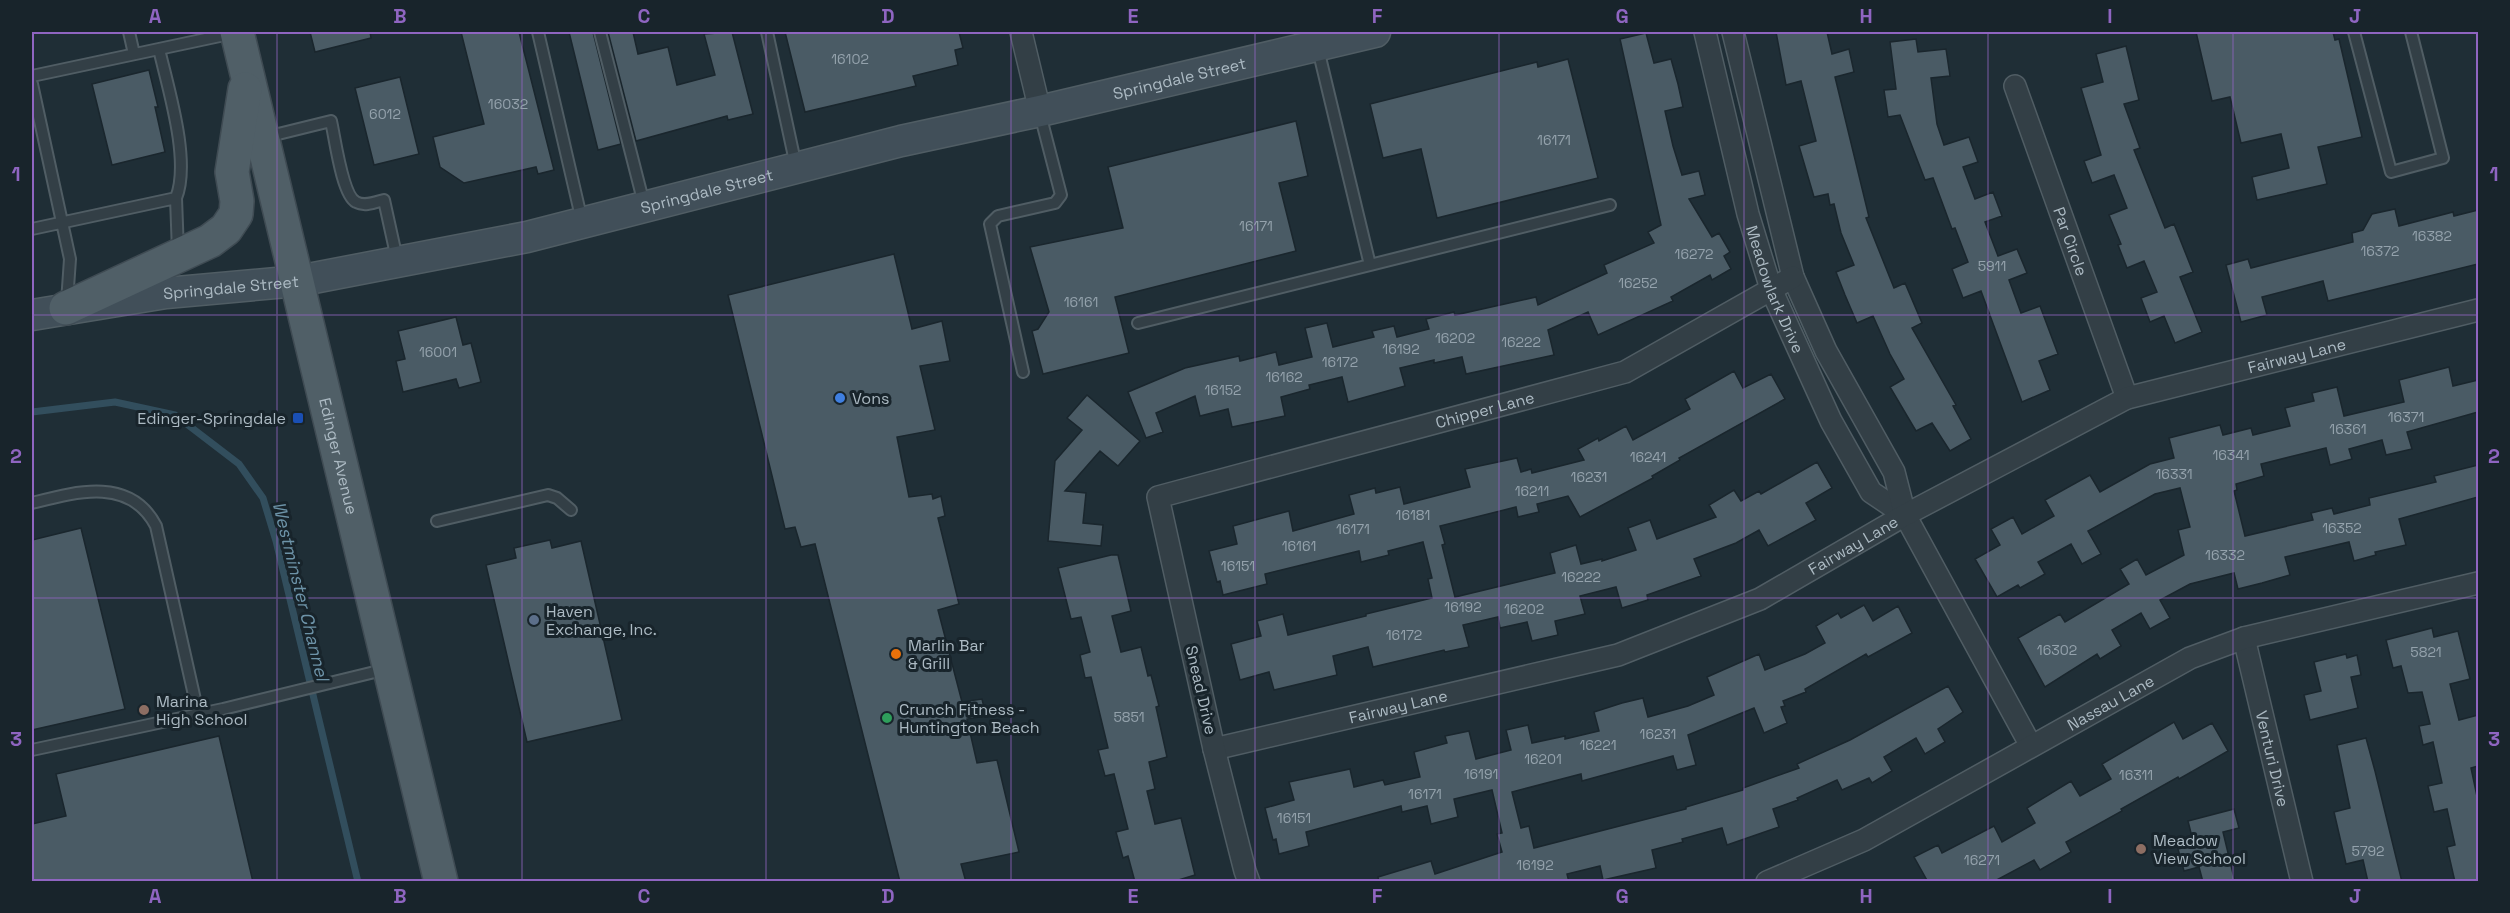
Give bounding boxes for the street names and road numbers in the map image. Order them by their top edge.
street label: Springdale Street [1111,52,1248,104]
street label: Springdale Street [638,164,775,218]
street label: Par Circle [2049,204,2093,279]
street label: Meadowlark Drive [1742,223,1809,356]
street label: Springdale Street [162,270,300,304]
street label: Fairway Lane [2245,333,2348,378]
street label: Chipper Lane [1433,386,1537,433]
street label: Edinger Avenue [315,395,363,516]
street label: Fairway Lane [1804,511,1902,579]
street label: Snead Drive [1181,643,1221,737]
street label: Nassau Lane [2063,670,2158,735]
street label: Fairway Lane [1347,685,1449,728]
street label: Venturi Drive [2251,709,2294,809]

